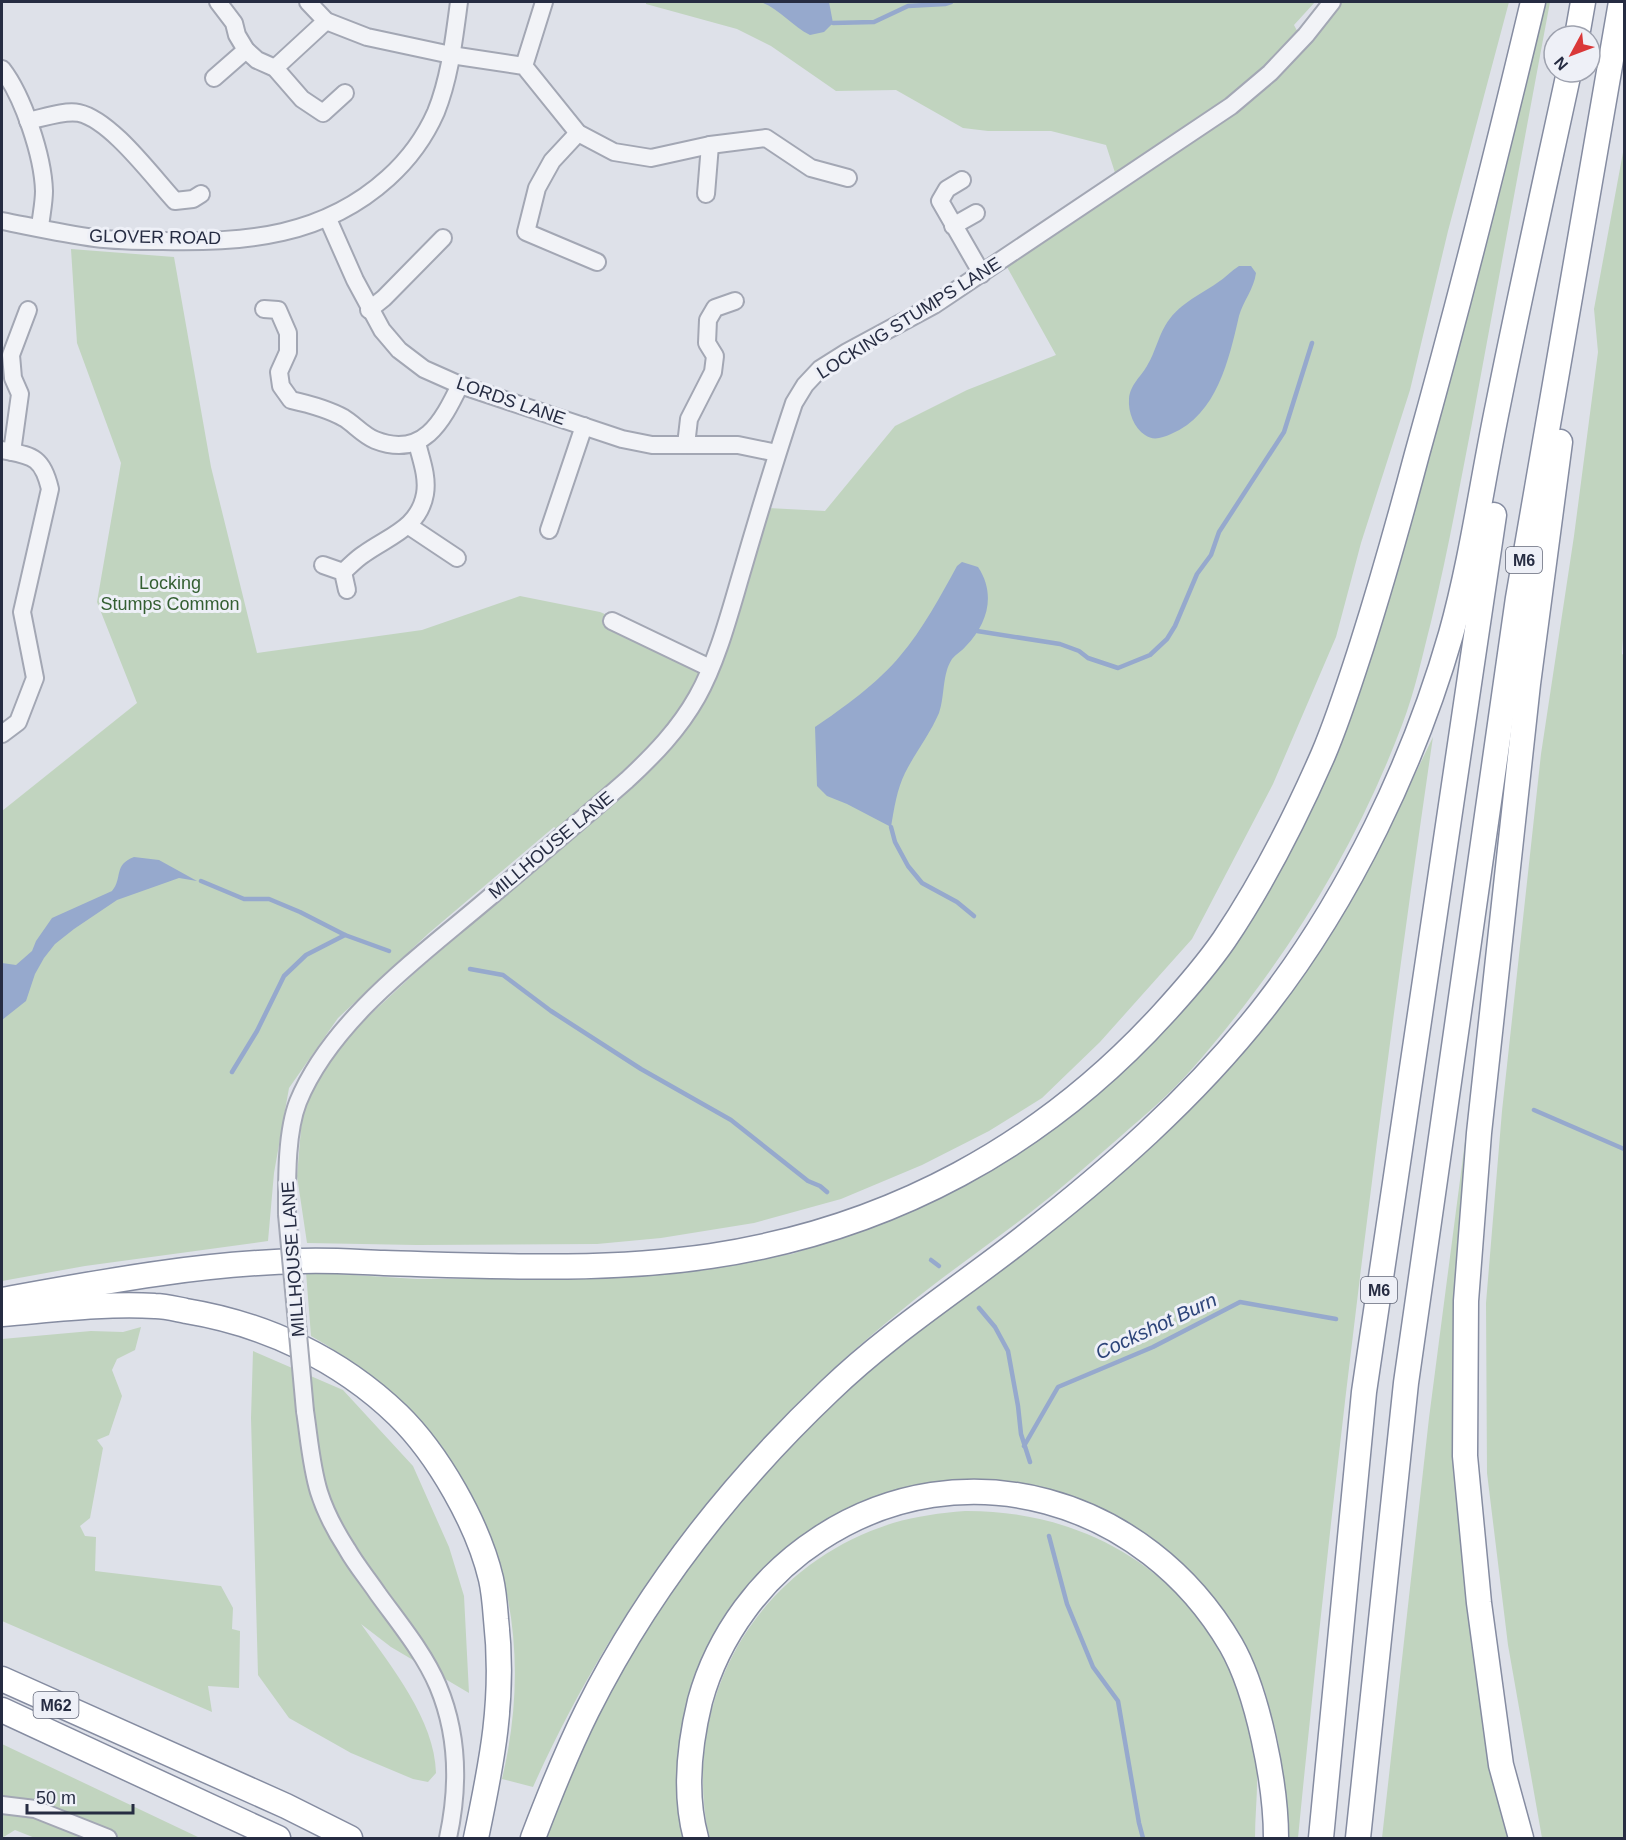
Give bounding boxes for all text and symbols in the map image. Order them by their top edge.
north arrow [1542,24,1602,84]
text: N [1551,54,1571,73]
street label: GLOVER ROAD [89,226,221,248]
street label: LOCKING STUMPS LANE [813,253,1005,383]
street label: LORDS LANE [454,373,568,429]
road number: M6 [1506,547,1542,573]
park label: Locking Stumps Common [100,573,240,614]
street label: MILLHOUSE LANE [485,787,617,903]
street label: MILLHOUSE LANE [278,1180,308,1338]
road number: M6 [1361,1277,1397,1303]
water label: Cockshot Burn [1092,1288,1220,1364]
road number: M62 [34,1692,78,1718]
scale bar [27,1777,134,1815]
text: 50 m [36,1788,76,1808]

